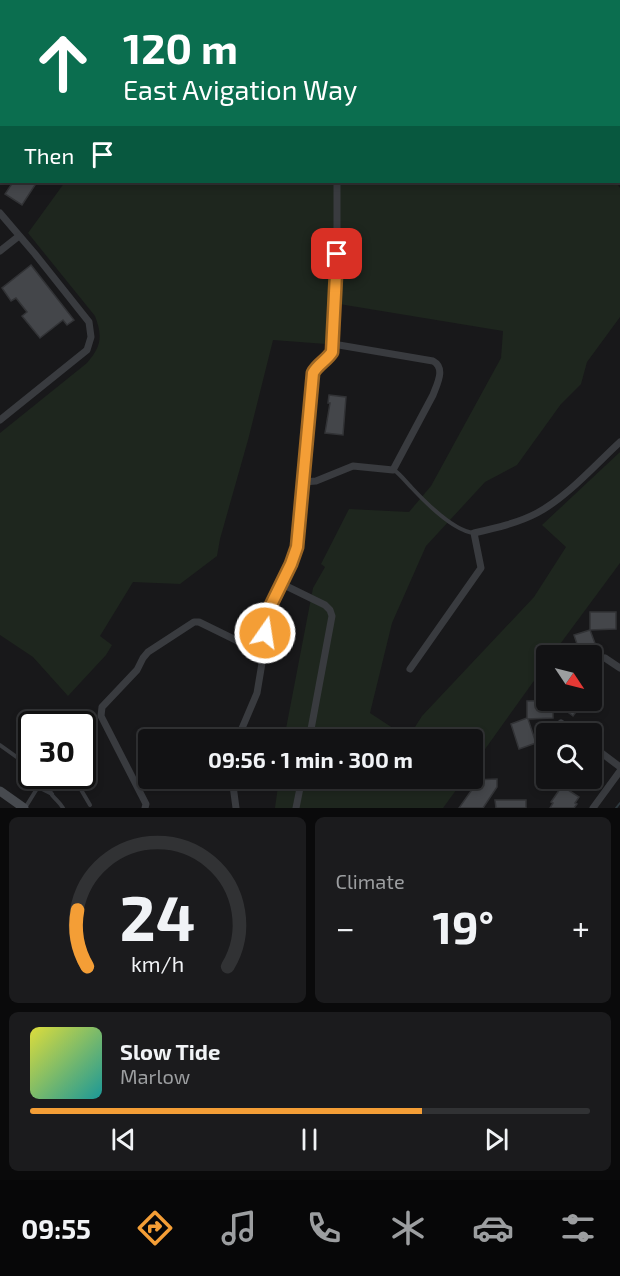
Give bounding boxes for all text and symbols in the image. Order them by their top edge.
text: 120 m [123,22,238,72]
icon: ahead [24,24,102,102]
text: East Avigation Way [123,73,357,105]
icon: arrive [86,138,119,171]
text: Then [24,142,74,168]
pin [311,228,362,279]
icon: arrive [320,237,353,270]
position arrow [233,601,297,665]
north arrow [536,645,602,711]
map controls [536,645,602,789]
speed limit sign: 30 [18,711,96,789]
button: search [536,723,602,789]
text: 09:56 · 1 min · 300 m [208,746,413,772]
text: Climate [336,869,405,893]
text: 24 [119,879,195,954]
text: 19° [433,899,494,953]
text: − [336,907,355,947]
text: + [572,907,590,947]
text: km/h [131,951,184,976]
text: Slow Tide [120,1038,220,1064]
text: Marlow [120,1064,190,1088]
icon: previous [107,1123,140,1156]
icon: pause [293,1123,326,1156]
icon: next [480,1123,513,1156]
icon: directions [134,1207,176,1249]
icon: music [218,1207,260,1249]
icon: phone [303,1207,345,1249]
icon: climate [387,1207,429,1249]
icon: car [472,1207,514,1249]
icon: filters [557,1207,599,1249]
text: 09:55 [21,1212,91,1244]

